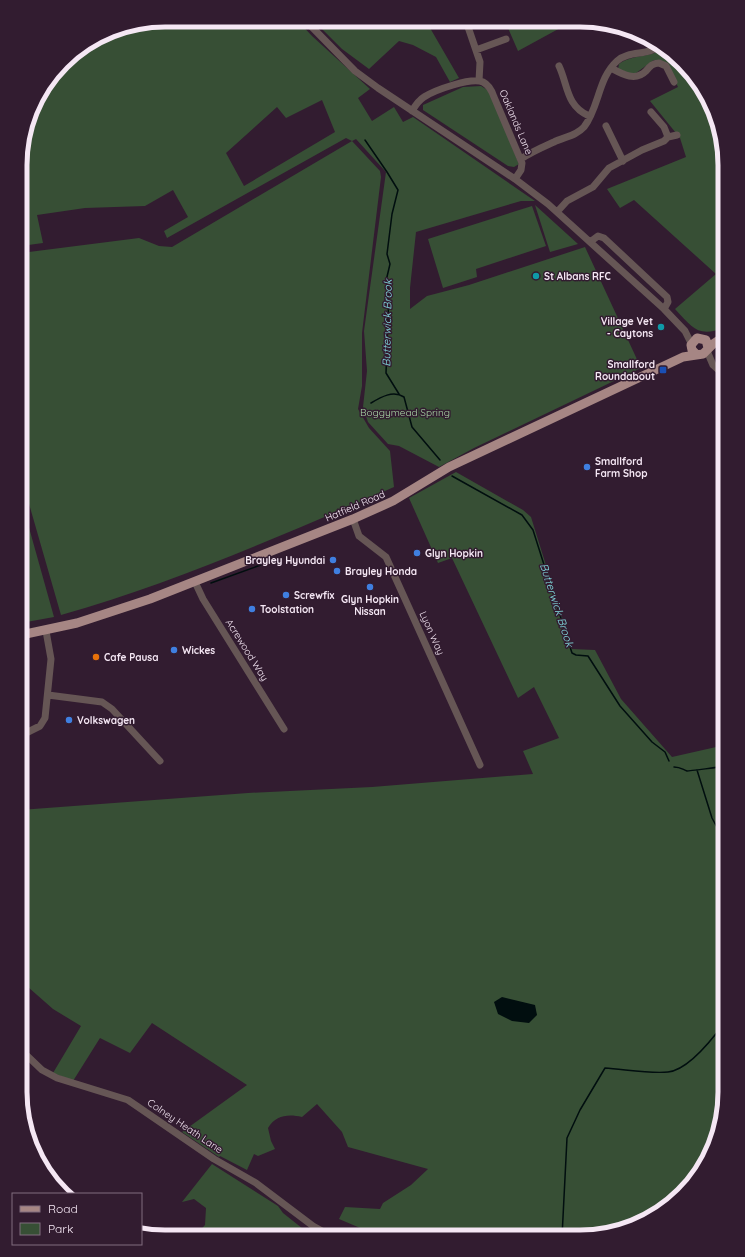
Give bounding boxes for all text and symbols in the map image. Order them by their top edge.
street label: Oaklands Lane [496,87,536,157]
place label: St Albans RFC [544,270,611,283]
marker: St Albans RFC [531,271,541,281]
water label: Butterwick Brook [379,278,395,367]
place label: Village Vet - Caytons [601,315,653,340]
marker: Village Vet - Caytons [656,322,666,332]
place label: Smallford Roundabout [595,358,655,383]
marker: Smallford Roundabout [658,365,668,375]
park label: Boggymead Spring [360,406,450,419]
place label: Smallford Farm Shop [595,455,647,480]
marker: Smallford Farm Shop [582,462,592,472]
street label: Hatfield Road [323,488,387,524]
place label: Glyn Hopkin [425,547,483,560]
marker: Glyn Hopkin [412,548,422,558]
place label: Brayley Hyundai [245,554,325,567]
marker: Brayley Hyundai [328,555,338,565]
water label: Butterwick Brook [537,561,577,650]
place label: Brayley Honda [345,565,417,578]
marker: Brayley Honda [332,566,342,576]
marker: Glyn Hopkin Nissan [365,582,375,592]
place label: Screwfix [294,589,335,602]
marker: Screwfix [281,590,291,600]
place label: Glyn Hopkin Nissan [341,593,399,618]
place label: Toolstation [260,603,314,616]
marker: Toolstation [247,604,257,614]
street label: Lyon Way [417,609,447,657]
street label: Acrewood Way [223,617,271,683]
place label: Wickes [182,644,215,657]
marker: Wickes [169,645,179,655]
place label: Cafe Pausa [104,651,159,664]
marker: Cafe Pausa [91,652,101,662]
place label: Volkswagen [77,714,135,727]
marker: Volkswagen [64,715,74,725]
street label: Colney Heath Lane [145,1096,225,1156]
legend [12,1193,142,1245]
text: Road [48,1201,78,1216]
text: Park [48,1221,73,1236]

